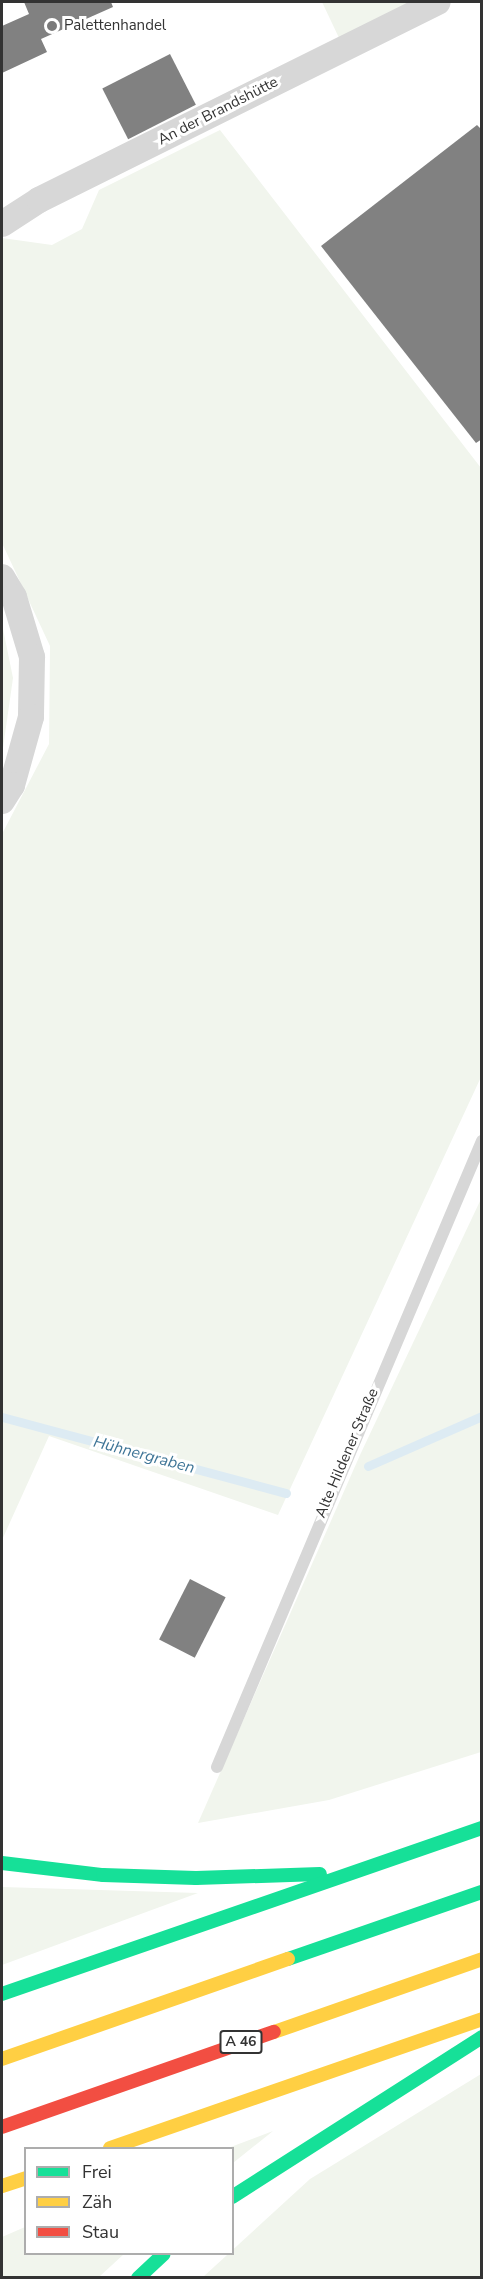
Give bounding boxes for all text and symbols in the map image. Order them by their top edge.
place label: Palettenhandel [64,17,166,35]
marker: Palettenhandel [45,19,59,33]
street label: An der Brandshütte [155,73,281,149]
street label: Alte Hildener Straße [312,1386,382,1520]
water label: Hühnergraben [91,1432,197,1478]
road number: A 46 [218,2031,264,2053]
legend [24,2147,234,2255]
text: Frei [82,2160,112,2184]
text: Zäh [82,2190,112,2214]
text: Stau [82,2220,119,2244]

